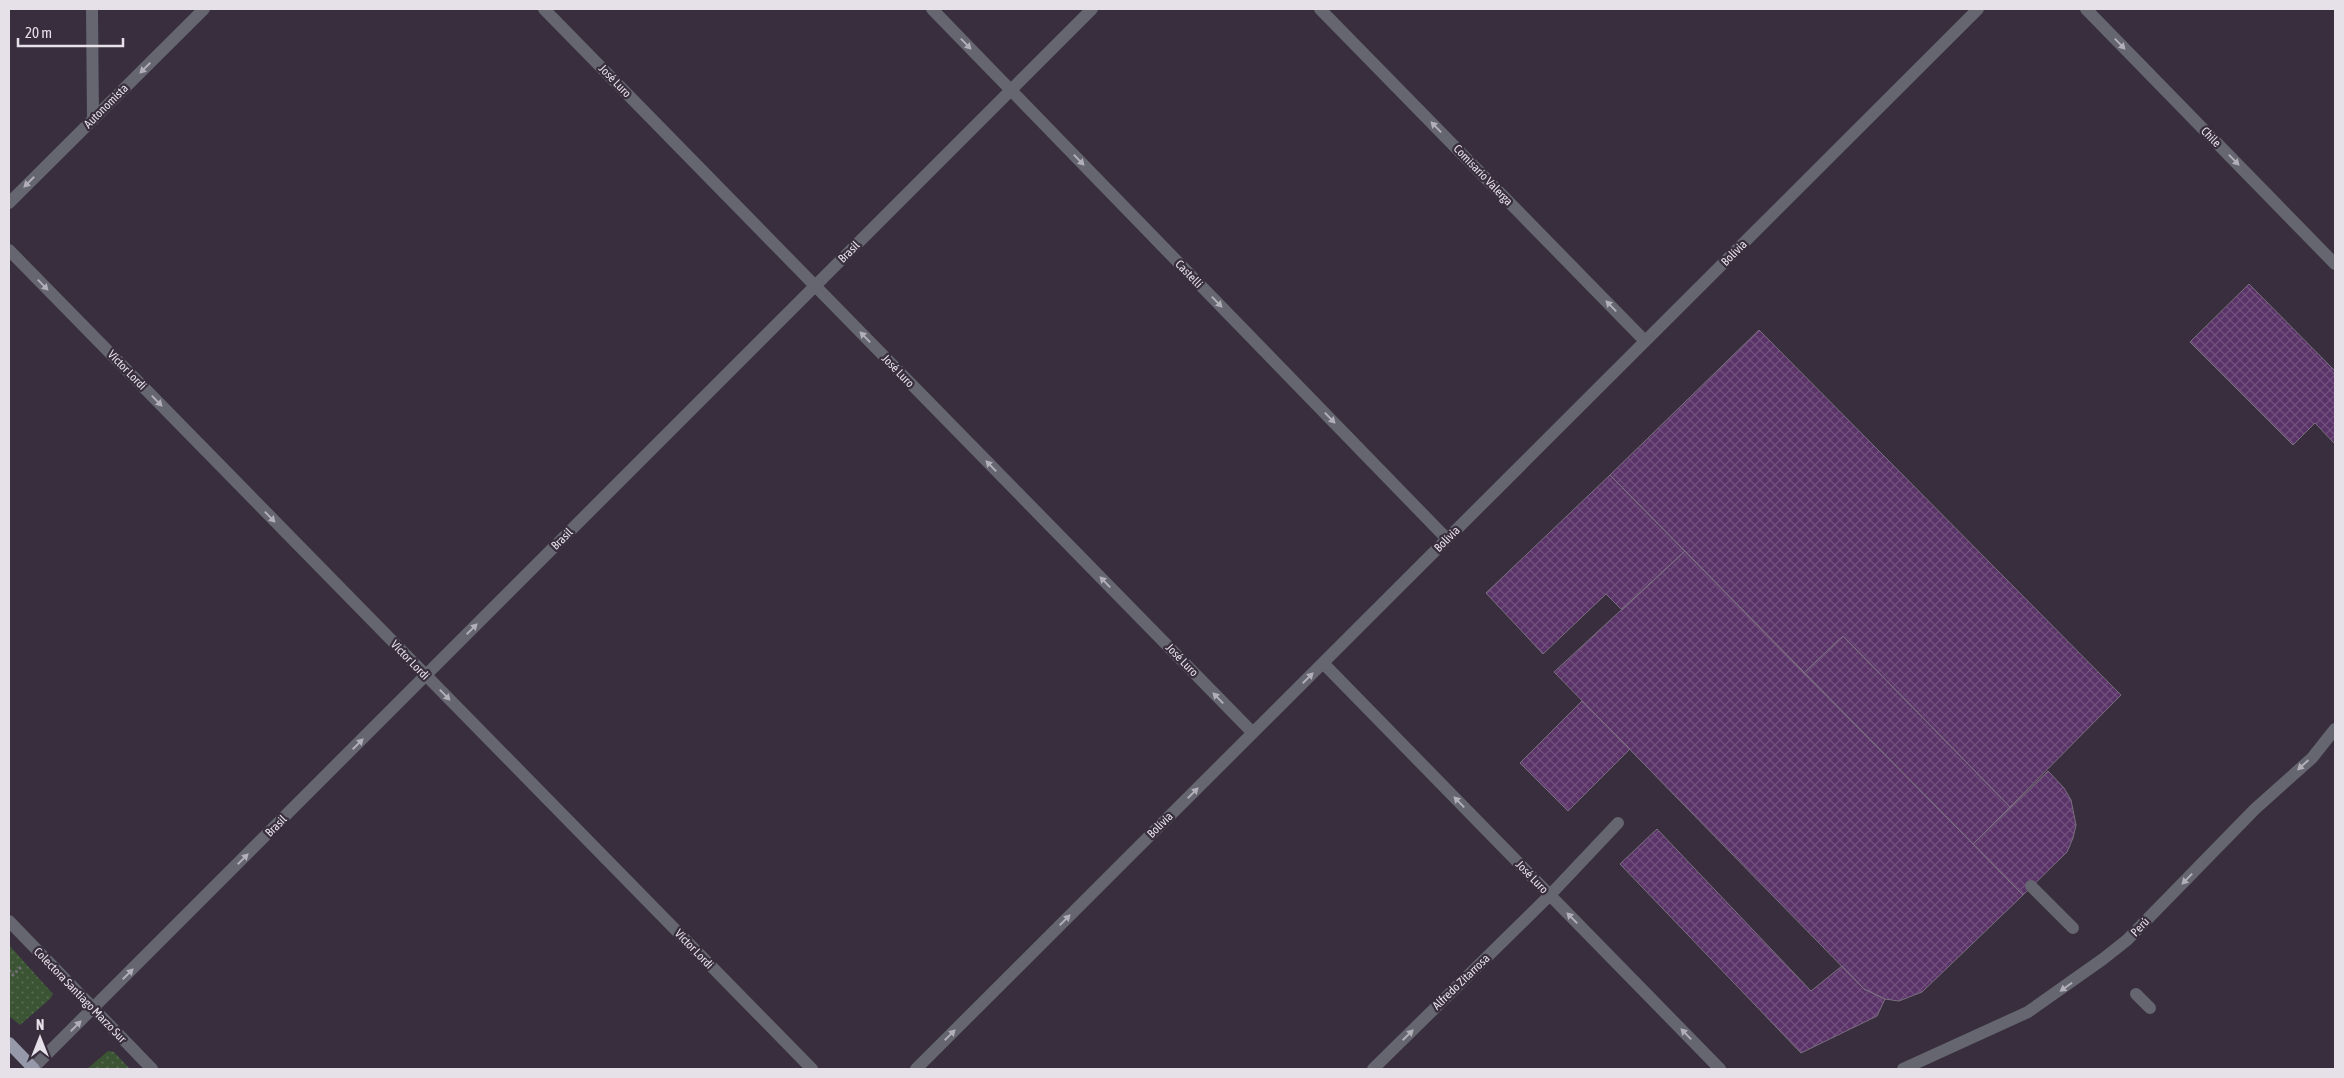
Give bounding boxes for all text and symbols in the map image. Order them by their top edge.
scale bar [18,15,122,47]
text: 20 m [25,24,52,41]
one-way arrow [960,37,972,49]
one-way arrow [2114,37,2126,49]
one-way arrow [139,62,151,74]
street label: José Luro [596,62,634,101]
street label: Autonomista [81,81,131,131]
one-way arrow [1430,122,1442,134]
street label: Chile [2198,124,2224,150]
street label: Comisario Valerga [1450,142,1516,208]
one-way arrow [1073,154,1085,166]
one-way arrow [2227,154,2239,166]
one-way arrow [23,176,35,188]
street label: Bolivia [1718,237,1750,269]
street label: Brasil [835,238,863,266]
street label: Castelli [1172,257,1206,291]
one-way arrow [37,278,49,290]
one-way arrow [1211,296,1223,308]
one-way arrow [1605,300,1617,312]
one-way arrow [859,332,871,344]
street label: Víctor Lordi [105,347,149,393]
street label: José Luro [879,352,917,391]
one-way arrow [150,394,162,406]
one-way arrow [1324,412,1336,424]
one-way arrow [985,460,997,472]
one-way arrow [264,511,276,523]
street label: Bolivia [1431,523,1463,555]
street label: Brasil [548,525,576,553]
one-way arrow [1099,576,1111,588]
one-way arrow [466,623,478,635]
street label: Víctor Lordi [388,637,432,683]
street label: José Luro [1163,641,1201,680]
one-way arrow [1301,672,1313,684]
one-way arrow [439,689,451,701]
one-way arrow [1213,692,1225,704]
one-way arrow [351,738,363,750]
one-way arrow [2297,760,2310,771]
one-way arrow [1186,787,1198,799]
one-way arrow [1453,796,1465,808]
street label: Bolivia [1144,809,1176,841]
street label: Brasil [262,812,290,840]
one-way arrow [237,853,249,865]
street label: José Luro [1513,858,1551,897]
one-way arrow [2181,873,2193,885]
one-way arrow [1567,912,1579,924]
one-way arrow [1059,914,1071,926]
street label: Perú [2128,915,2152,939]
street label: Víctor Lordi [672,926,716,972]
street label: Colectora Santiago Marzo Sur [31,944,129,1046]
street label: Alfredo Zitarrosa [1430,951,1492,1013]
one-way arrow [122,969,134,981]
one-way arrow [2059,982,2073,992]
north arrow [15,1013,65,1063]
text: N [36,1017,44,1033]
one-way arrow [70,1020,82,1032]
one-way arrow [944,1029,956,1041]
one-way arrow [1401,1029,1413,1041]
one-way arrow [1680,1029,1692,1041]

